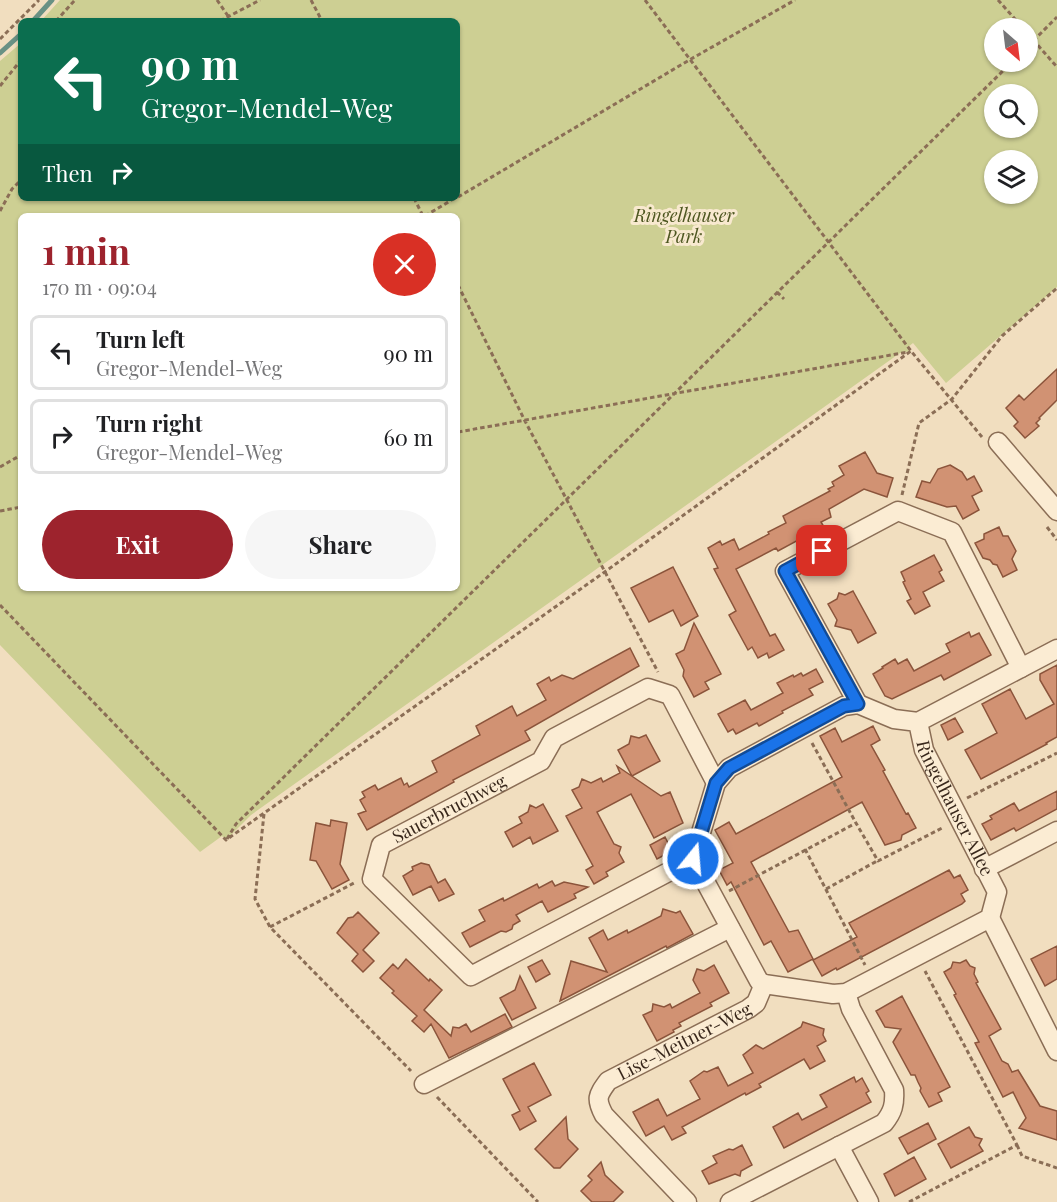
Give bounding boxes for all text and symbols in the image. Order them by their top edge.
north arrow [984,18,1038,72]
map controls [984,18,1038,204]
text: 90 m [141,35,239,91]
icon: left [42,42,120,120]
button: search [984,84,1038,138]
text: Gregor-Mendel-Weg [141,89,393,125]
button: layers [984,150,1038,204]
icon: right [105,156,138,189]
text: Then [42,158,93,188]
park label: Ringelhauser Park [633,203,735,248]
text: 1 min [42,226,130,274]
button: close [373,233,436,296]
text: 170 m · 09:04 [42,273,157,300]
text: Turn left [96,324,185,354]
icon: left [45,336,78,369]
text: 90 m [384,338,433,368]
text: Gregor-Mendel-Weg [96,354,282,381]
text: Turn right [96,408,202,438]
icon: right [45,420,78,453]
text: 60 m [383,422,433,452]
text: Gregor-Mendel-Weg [96,438,282,465]
button: Exit [42,510,233,579]
button: Share [245,510,436,579]
pin [796,525,847,576]
icon: arrive [805,534,838,567]
street label: Ringelhauser Allee [911,738,1000,880]
street label: Sauerbruchweg [388,768,511,848]
position arrow [661,827,725,891]
street label: Lise-Meitner-Weg [613,996,756,1085]

